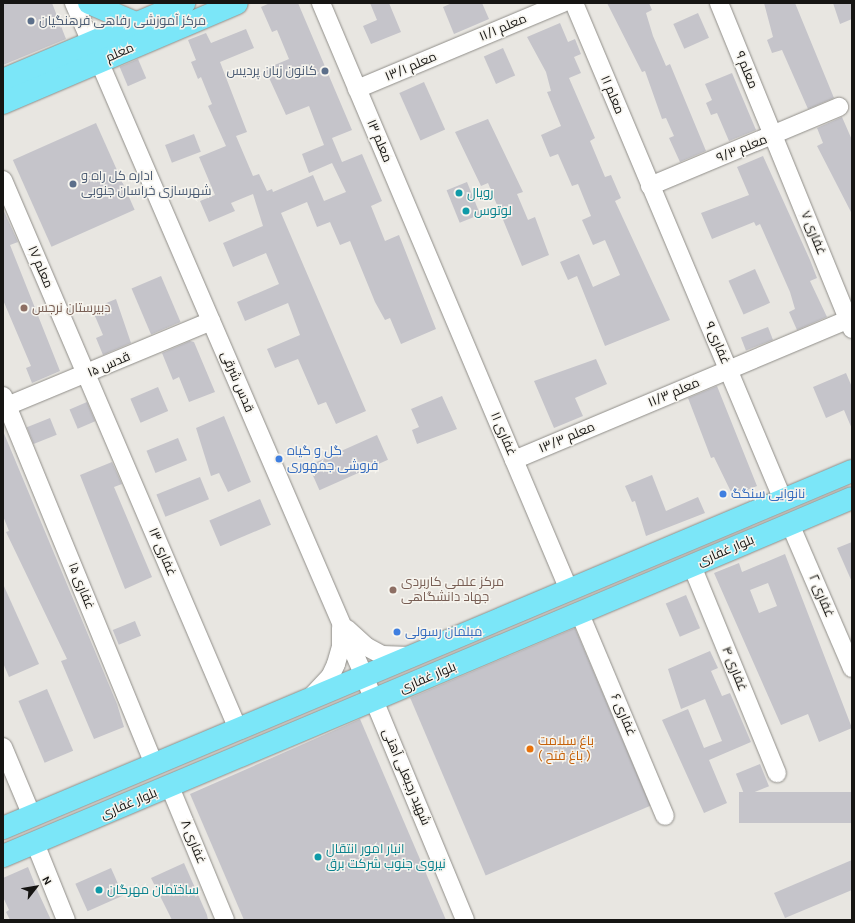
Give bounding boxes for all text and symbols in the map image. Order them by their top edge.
street label: معلم ۱۱/۱ [477,11,529,45]
place label: مرکز آموزشی رفاهی فرهنگیان [39,13,206,29]
marker: مرکز آموزشی رفاهی فرهنگیان [26,16,36,26]
street label: معلم [104,40,136,66]
street label: معلم ۱۳/۱ [383,49,439,85]
street label: معلم ۹ [731,49,761,91]
place label: کانون زبان پردیس [227,63,317,79]
marker: کانون زبان پردیس [320,66,330,76]
street label: معلم ۱۱ [597,73,627,117]
street label: معلم ۱۳ [363,117,395,165]
street label: معلم ۹/۳ [714,132,770,166]
place label: اداره کل راه و شهرسازی خراسان جنوبی [81,169,211,200]
marker: اداره کل راه و شهرسازی خراسان جنوبی [68,179,78,189]
place label: رویال [467,185,493,201]
marker: رویال [454,188,464,198]
place label: لوتوس [474,203,512,219]
marker: لوتوس [461,206,471,216]
street label: غفاری ۷ [797,209,829,257]
street label: معلم ۱۷ [24,244,56,290]
place label: دبیرستان نرجس [32,300,110,316]
marker: دبیرستان نرجس [19,303,29,313]
street label: غفاری ۹ [701,319,733,367]
street label: قدس ۱۵ [85,349,133,381]
street label: قدس شرقی [217,349,257,415]
street label: معلم ۱۱/۳ [646,375,702,411]
street label: غفاری ۱۱ [487,410,519,458]
street label: معلم ۱۳/۳ [537,419,597,457]
place label: گل و گیاه فروشی جمهوری [287,444,378,475]
marker: گل و گیاه فروشی جمهوری [274,454,284,464]
place label: نانوایی سنگگ [731,486,805,502]
marker: نانوایی سنگگ [718,489,728,499]
street label: غفاری ۱۳ [145,526,179,578]
street label: بلوار غفاری [695,532,757,570]
street label: غفاری ۱۵ [65,560,97,612]
street label: غفاری ۲ [805,572,837,620]
place label: مرکز علمی کاربردی جهاد دانشگاهی [401,575,504,606]
marker: مرکز علمی کاربردی جهاد دانشگاهی [388,585,398,595]
place label: مبلمان رسولی [405,624,482,640]
marker: مبلمان رسولی [392,627,402,637]
street label: غفاری ۴ [718,644,750,694]
street label: بلوار غفاری [397,659,459,697]
street label: غفاری ۶ [607,692,639,738]
street label: شهید رجبعلی آهنی [379,726,433,828]
place label: باغ سلامت ( باغ فتح ) [538,734,594,765]
marker: باغ سلامت ( باغ فتح ) [525,744,535,754]
street label: بلوار غفاری [98,785,160,823]
street label: غفاری ۸ [177,818,209,866]
place label: انبار امور انتقال نیروی جنوب شرکت برق [326,842,446,873]
marker: انبار امور انتقال نیروی جنوب شرکت برق [313,852,323,862]
north arrow [16,867,56,907]
text: N [39,874,54,887]
place label: ساختمان مهرگان [107,882,199,898]
marker: ساختمان مهرگان [94,885,104,895]

